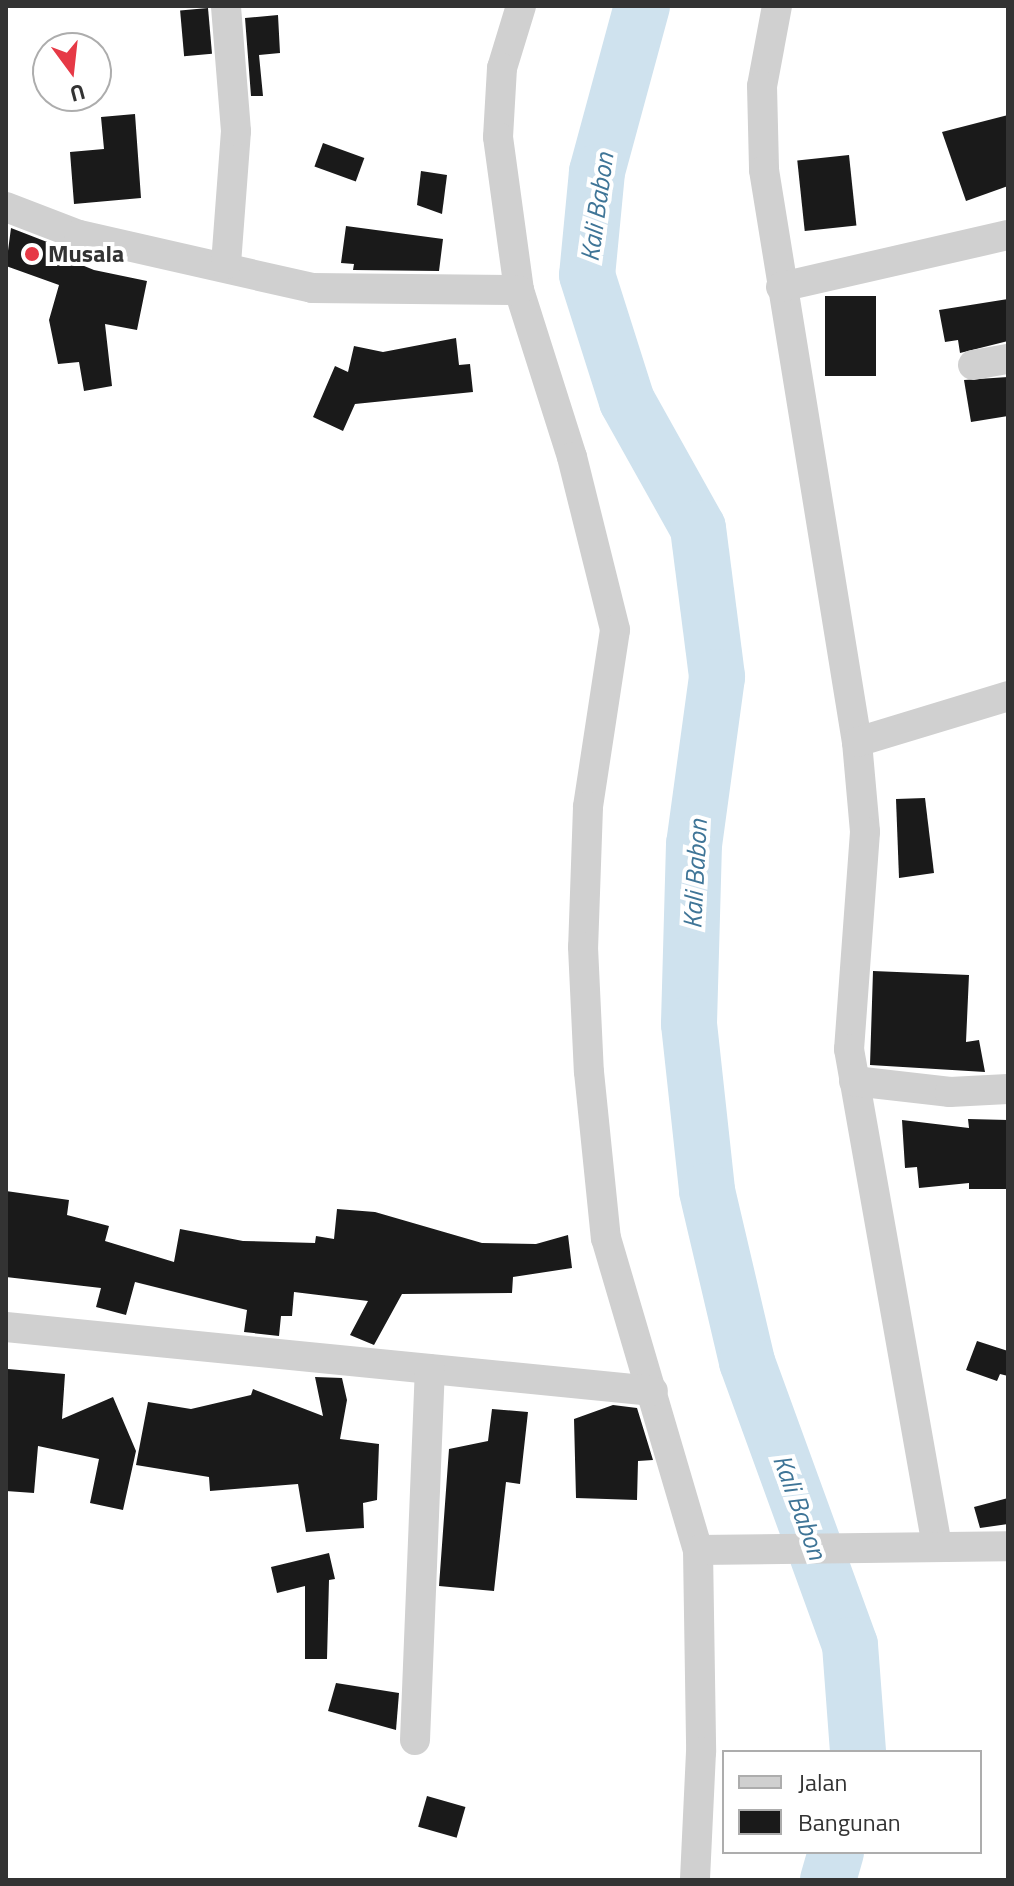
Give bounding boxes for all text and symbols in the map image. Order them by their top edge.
north arrow [32,32,112,112]
text: U [66,75,89,112]
water label: Kali Babon [574,151,620,263]
place label: Musala [48,240,124,268]
marker: Musala [23,245,41,263]
water label: Kali Babon [677,819,713,929]
water label: Kali Babon [767,1450,833,1564]
legend [722,1750,982,1854]
text: Jalan [798,1764,847,1800]
text: Bangunan [798,1804,901,1840]

